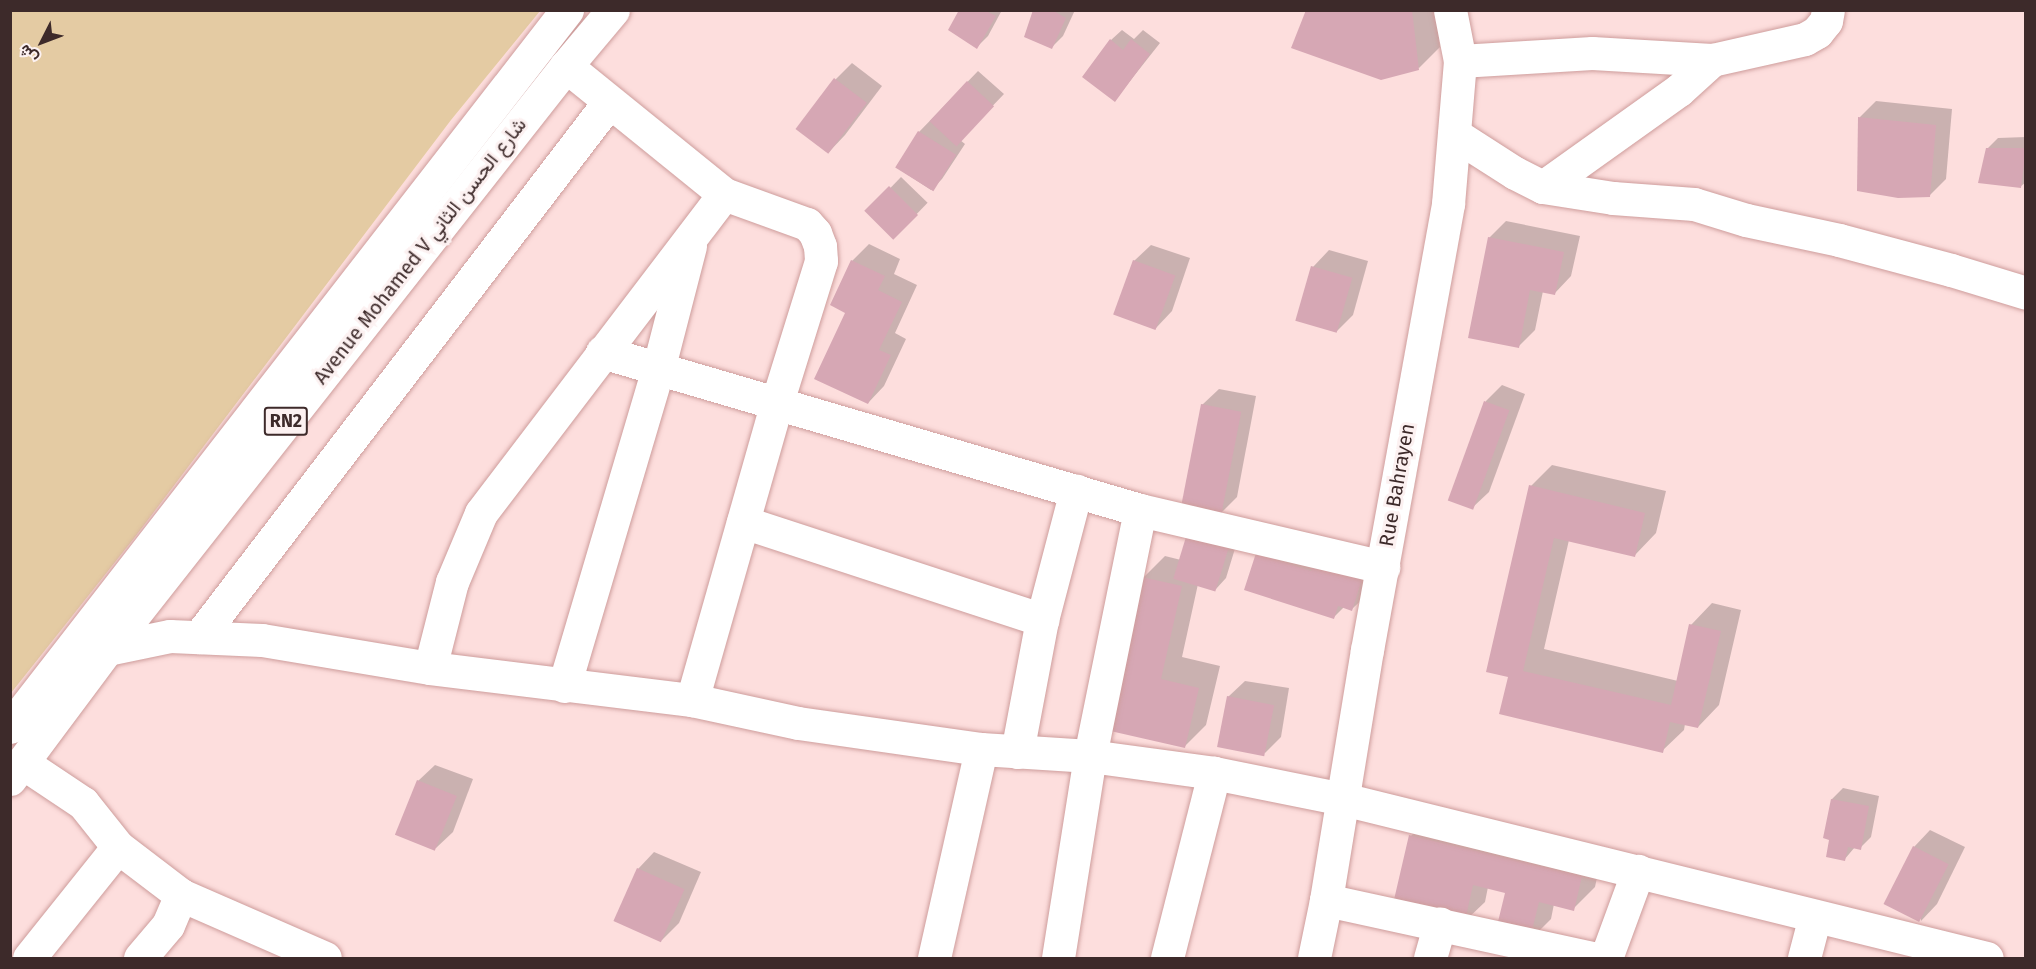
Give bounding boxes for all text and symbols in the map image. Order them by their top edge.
north arrow [12,12,72,72]
text: ش [15,41,42,68]
street label: Avenue Mohamed V شارع الحسن الثاني [309,113,531,389]
road number: RN2 [264,406,308,436]
street label: Rue Bahrayen [1374,422,1420,548]

